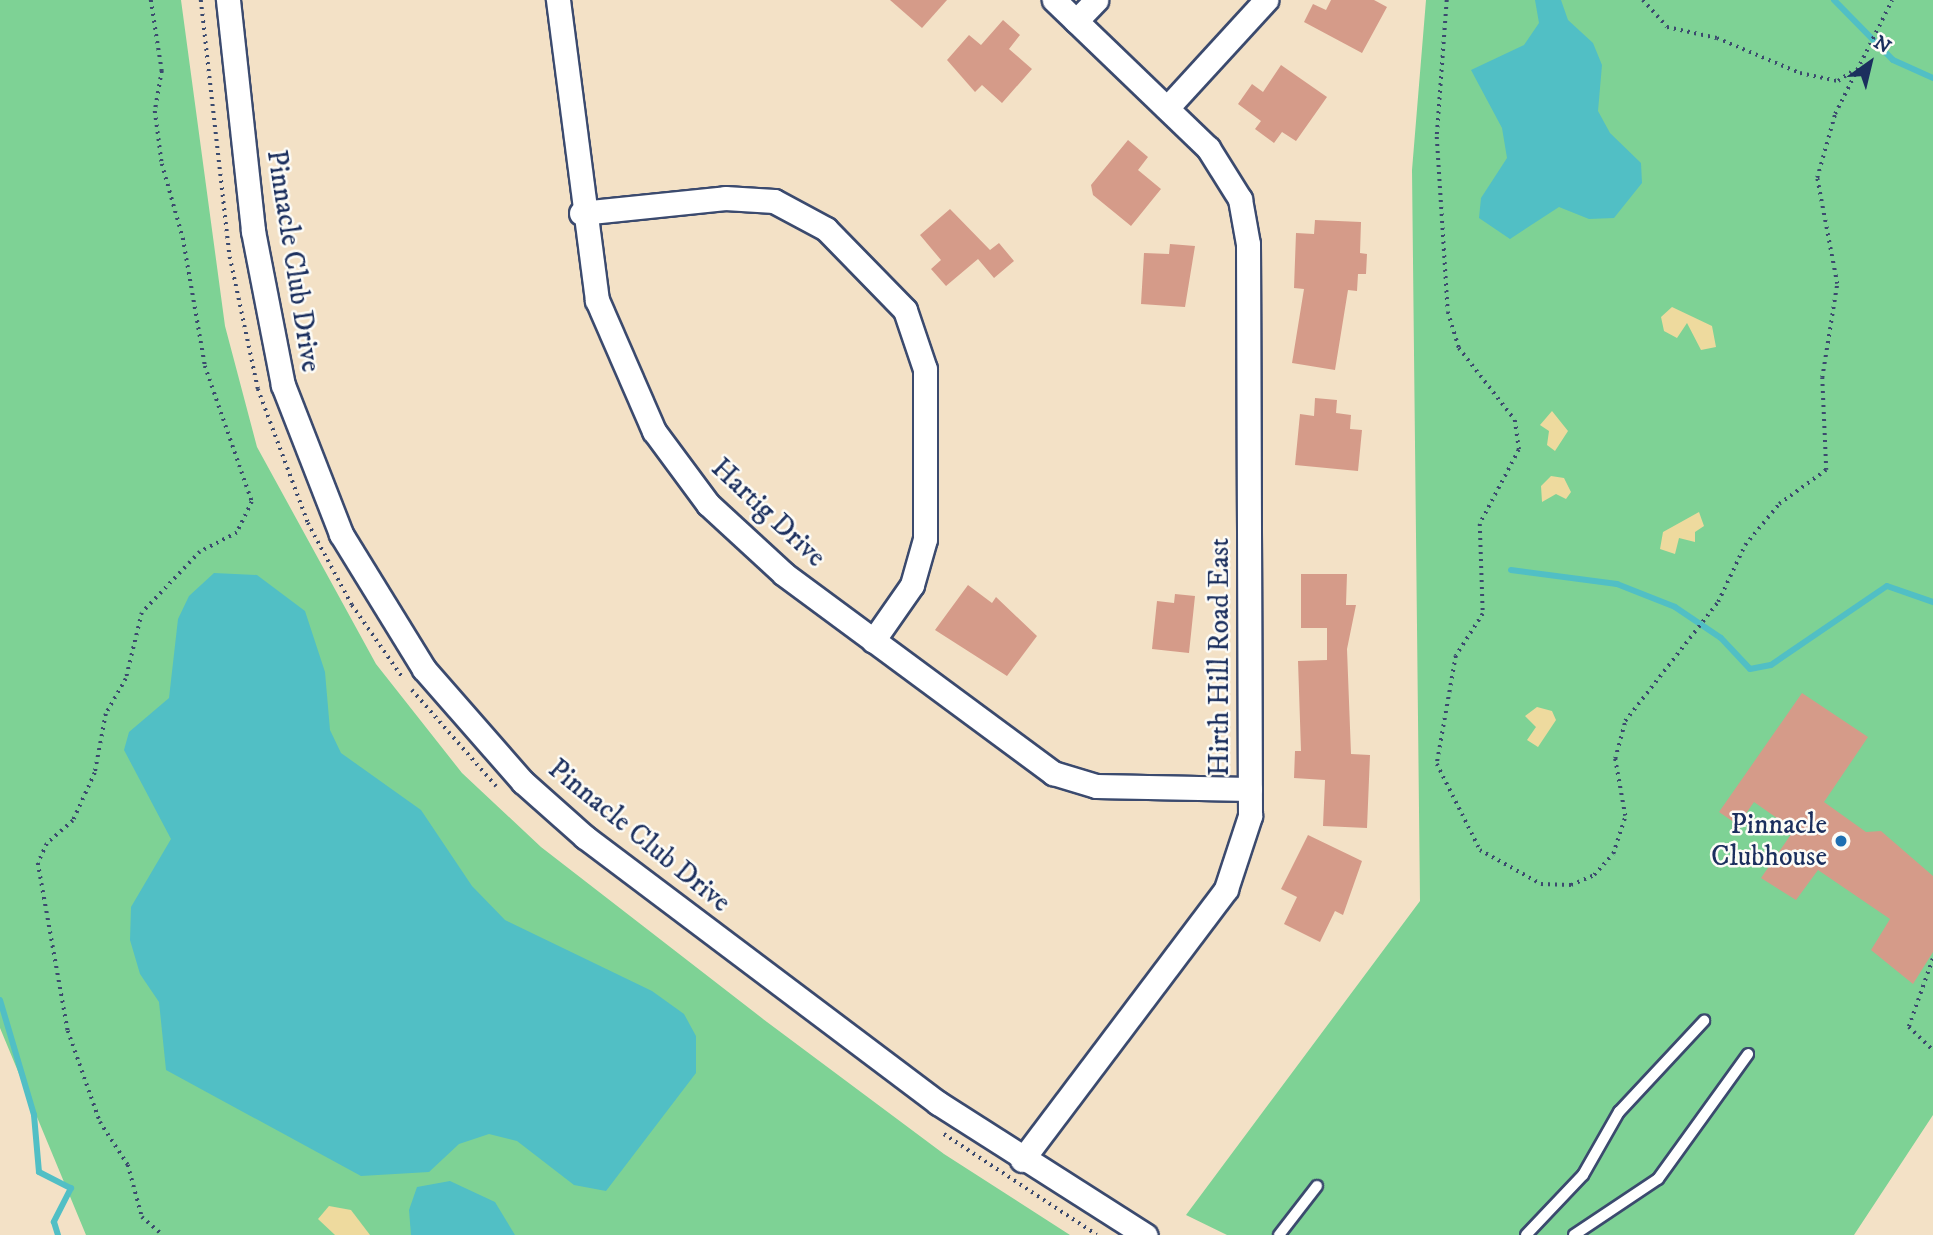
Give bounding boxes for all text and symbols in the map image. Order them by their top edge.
north arrow [1835,28,1905,98]
text: N [1869,31,1895,59]
street label: Pinnacle Club Drive [259,148,327,374]
street label: Hartig Drive [704,452,832,574]
street label: Hirth Hill Road East [1203,538,1237,776]
street label: Pinnacle Club Drive [541,752,737,920]
place label: Pinnacle Clubhouse [1711,808,1827,874]
marker: Pinnacle Clubhouse [1833,833,1849,849]

